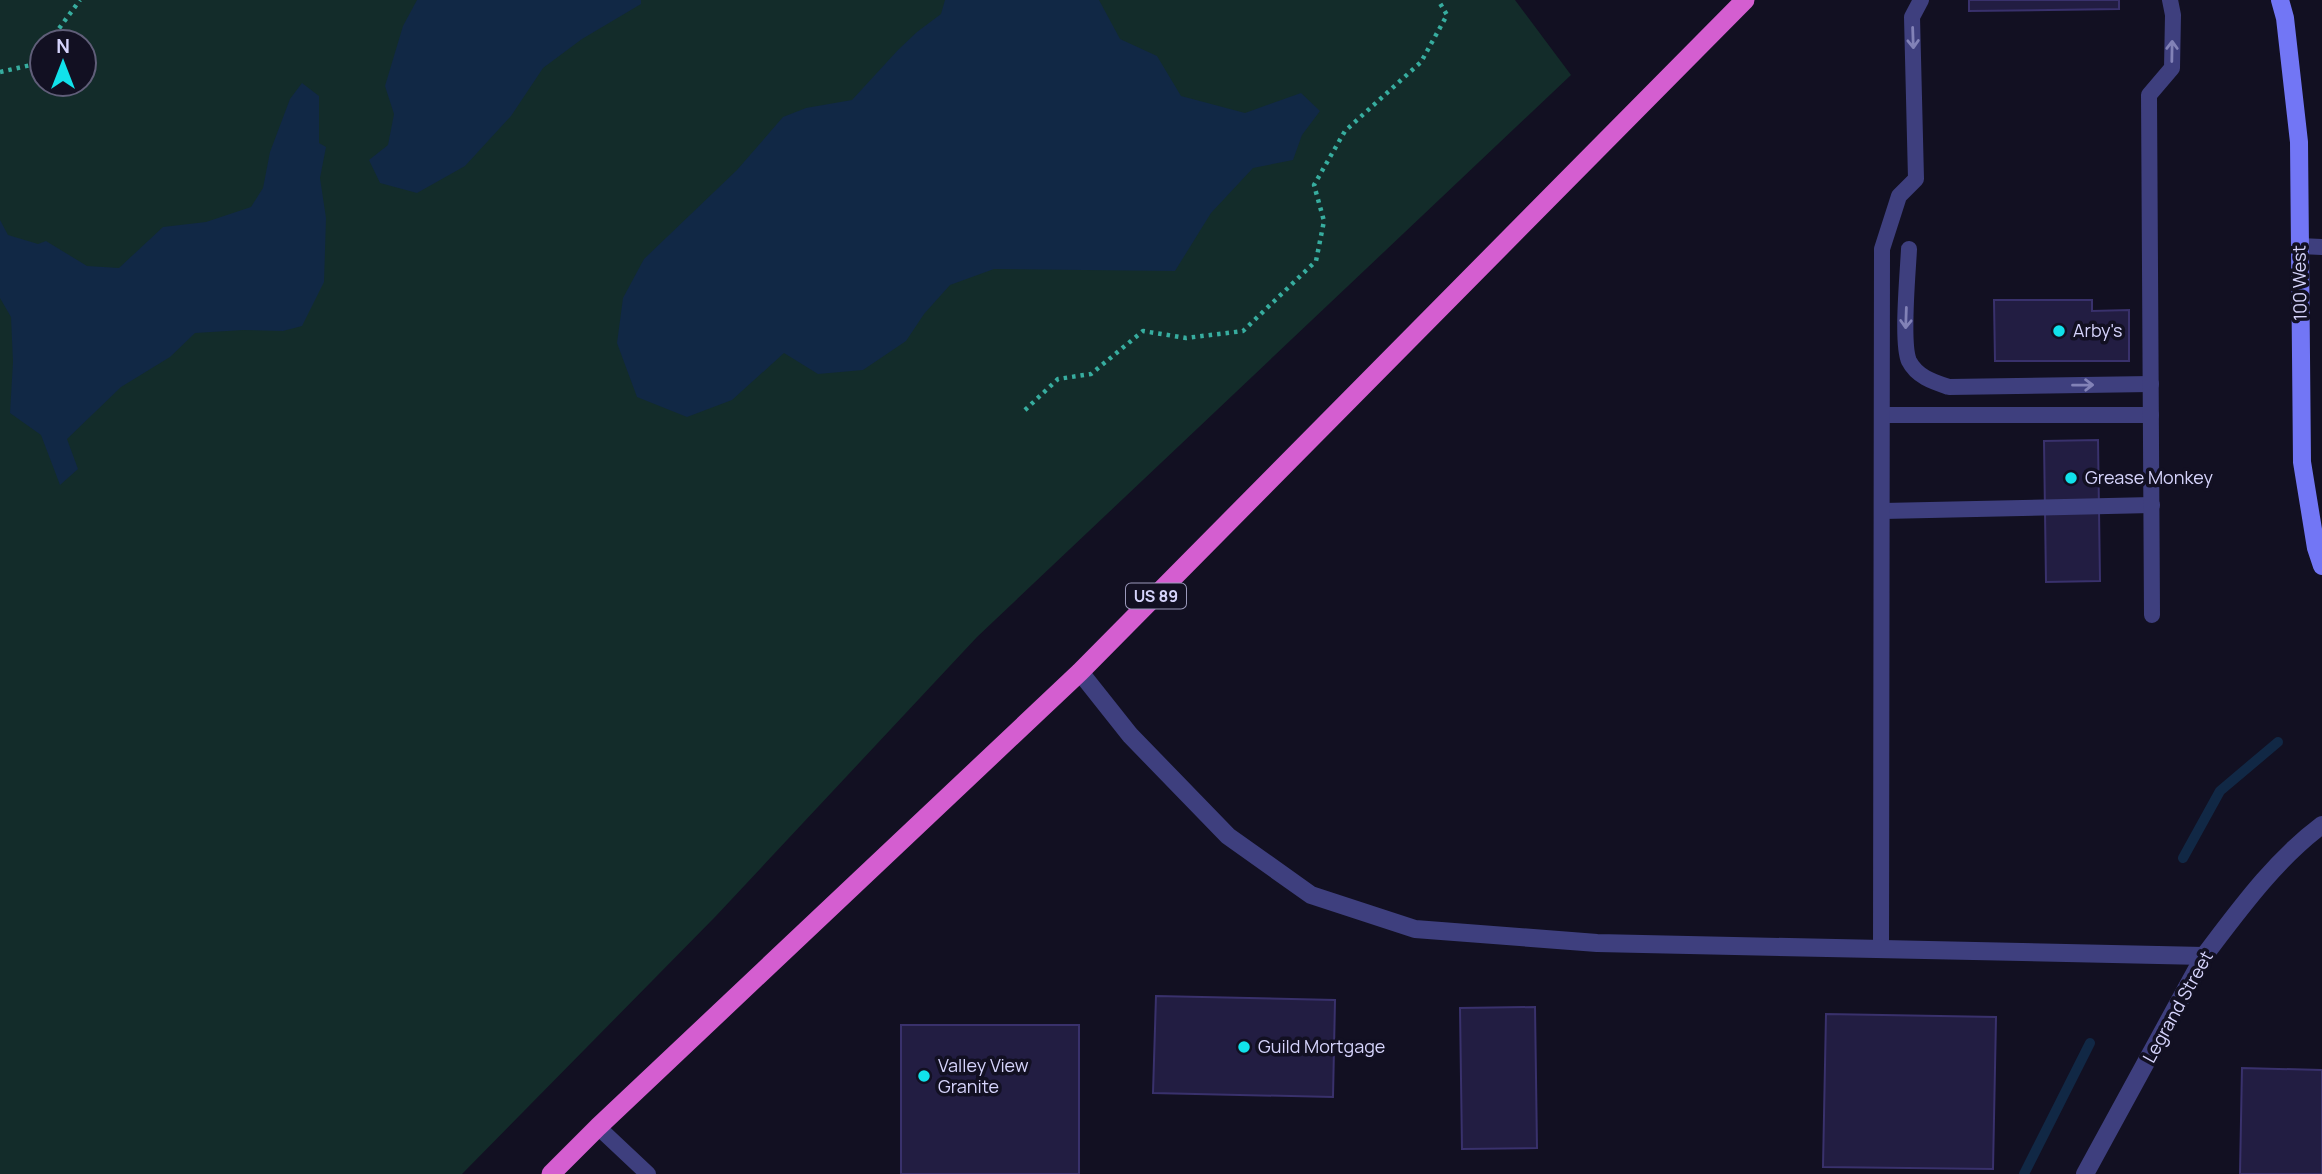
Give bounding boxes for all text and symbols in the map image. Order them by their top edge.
one-way arrow [1907,26,1920,49]
north arrow [28,28,98,98]
text: N [56,33,70,59]
one-way arrow [2166,40,2179,63]
street label: 100 West [2286,245,2312,321]
one-way arrow [1899,306,1912,329]
place label: Arby's [2073,318,2122,342]
marker: Arby's [2051,323,2067,339]
one-way arrow [2072,378,2095,392]
place label: Grease Monkey [2085,465,2213,489]
marker: Grease Monkey [2063,470,2079,486]
road number: US 89 [1126,583,1186,608]
street label: Legrand Street [2137,946,2218,1067]
place label: Guild Mortgage [1258,1034,1385,1058]
marker: Guild Mortgage [1236,1039,1252,1055]
place label: Valley View Granite [938,1053,1029,1098]
marker: Valley View Granite [916,1068,932,1084]

